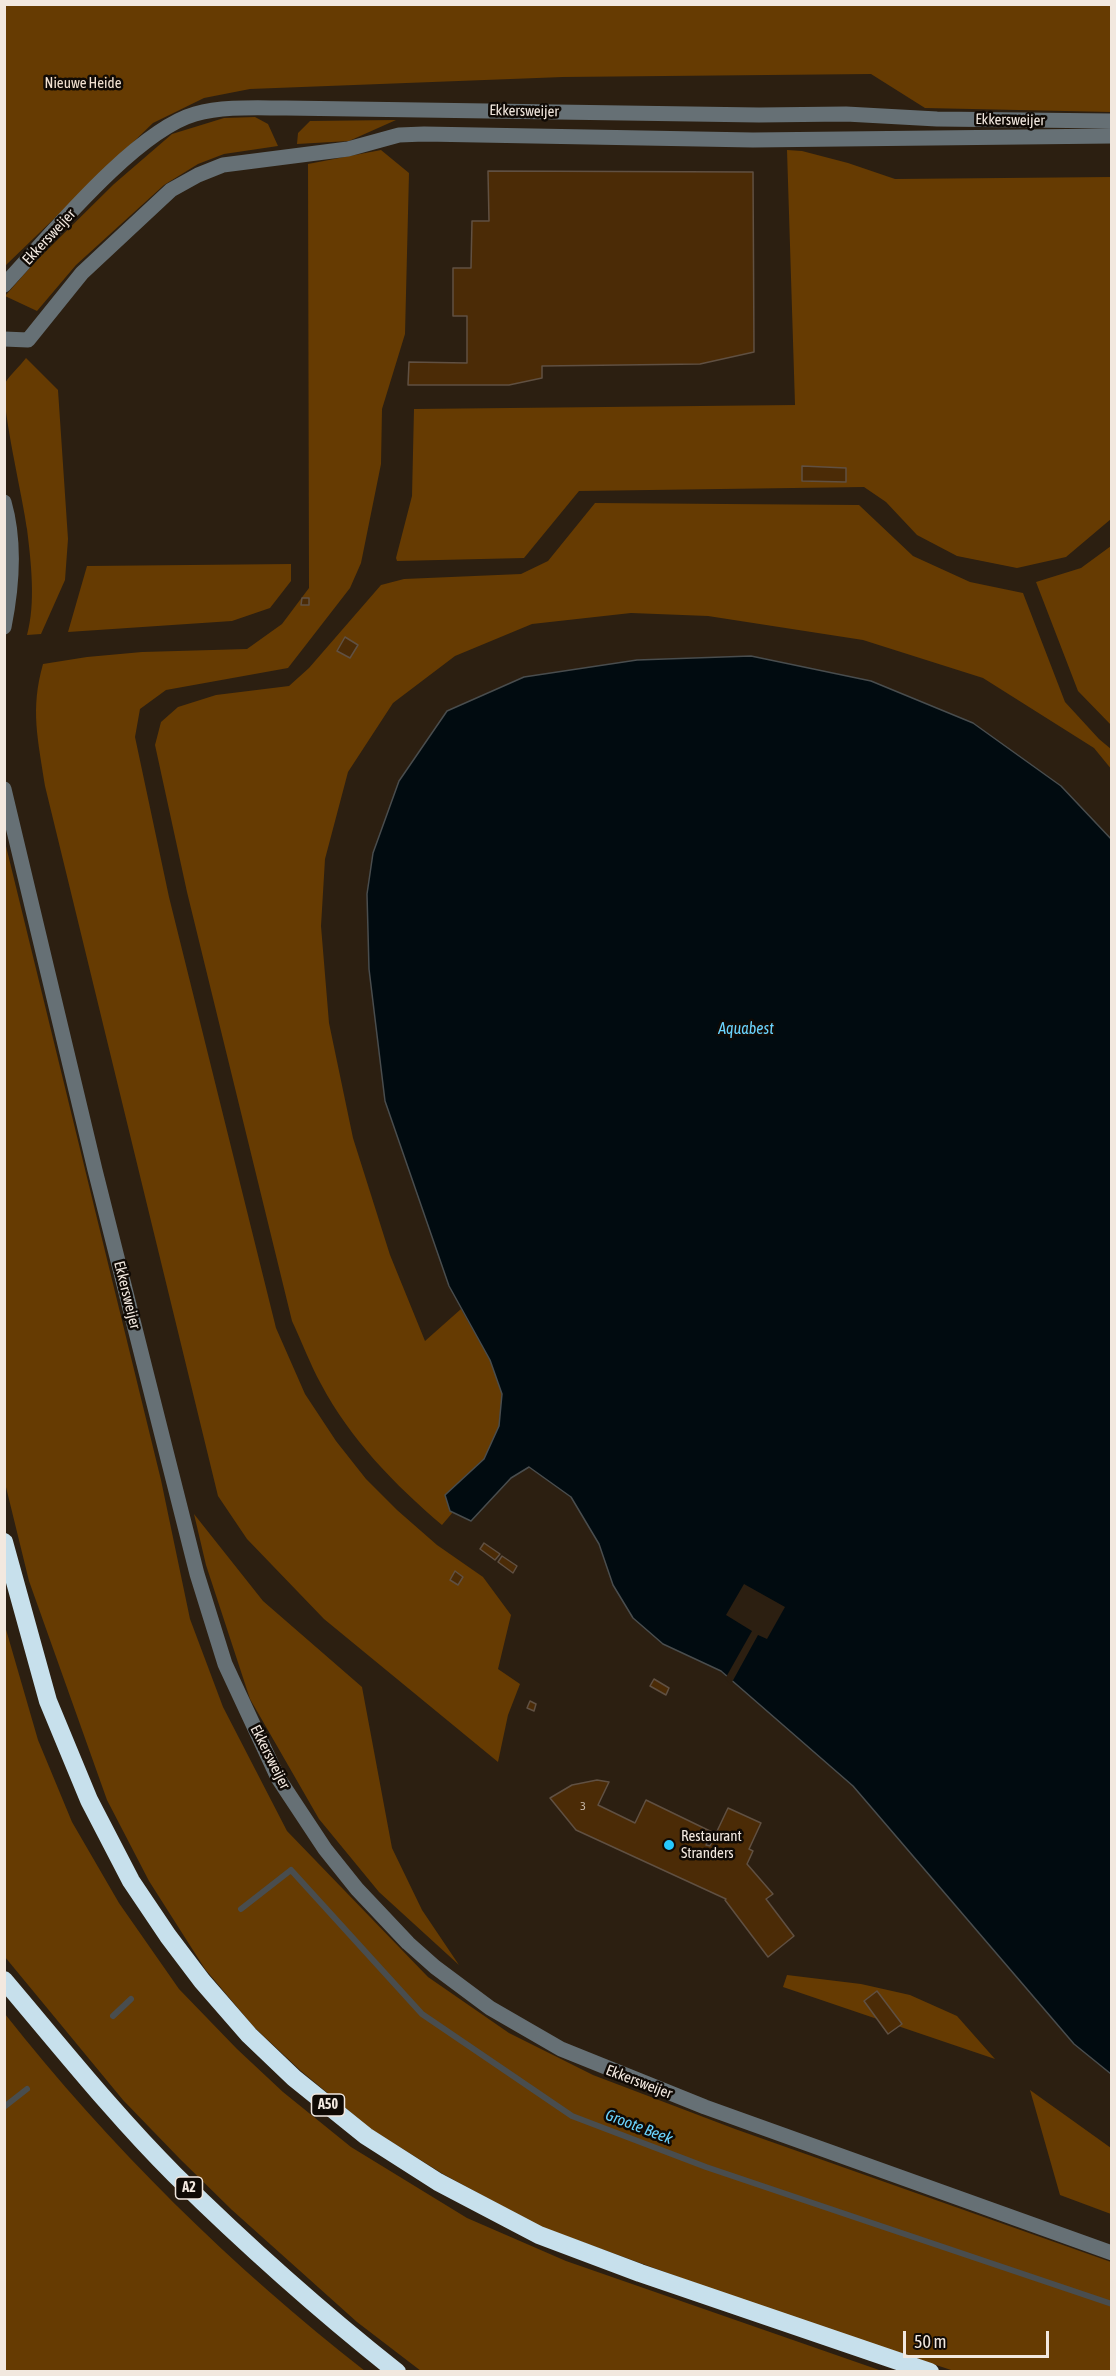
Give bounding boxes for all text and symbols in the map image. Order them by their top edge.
park label: Nieuwe Heide [45,74,121,92]
street label: Ekkersweijer [489,101,559,121]
street label: Ekkersweijer [975,110,1045,130]
street label: Ekkersweijer [19,205,79,269]
water label: Aquabest [718,1019,774,1039]
street label: Ekkersweijer [110,1259,144,1331]
street label: Ekkersweijer [246,1722,294,1792]
house number: 3 [580,1799,586,1813]
place label: Restaurant Stranders [681,1827,742,1862]
marker: Restaurant Stranders [662,1838,676,1852]
street label: Ekkersweijer [603,2061,675,2103]
road number: A50 [312,2094,344,2116]
water label: Groote Beek [603,2105,675,2149]
road number: A2 [176,2177,202,2199]
scale bar [906,2319,1052,2357]
text: 50 m [914,2331,946,2352]

